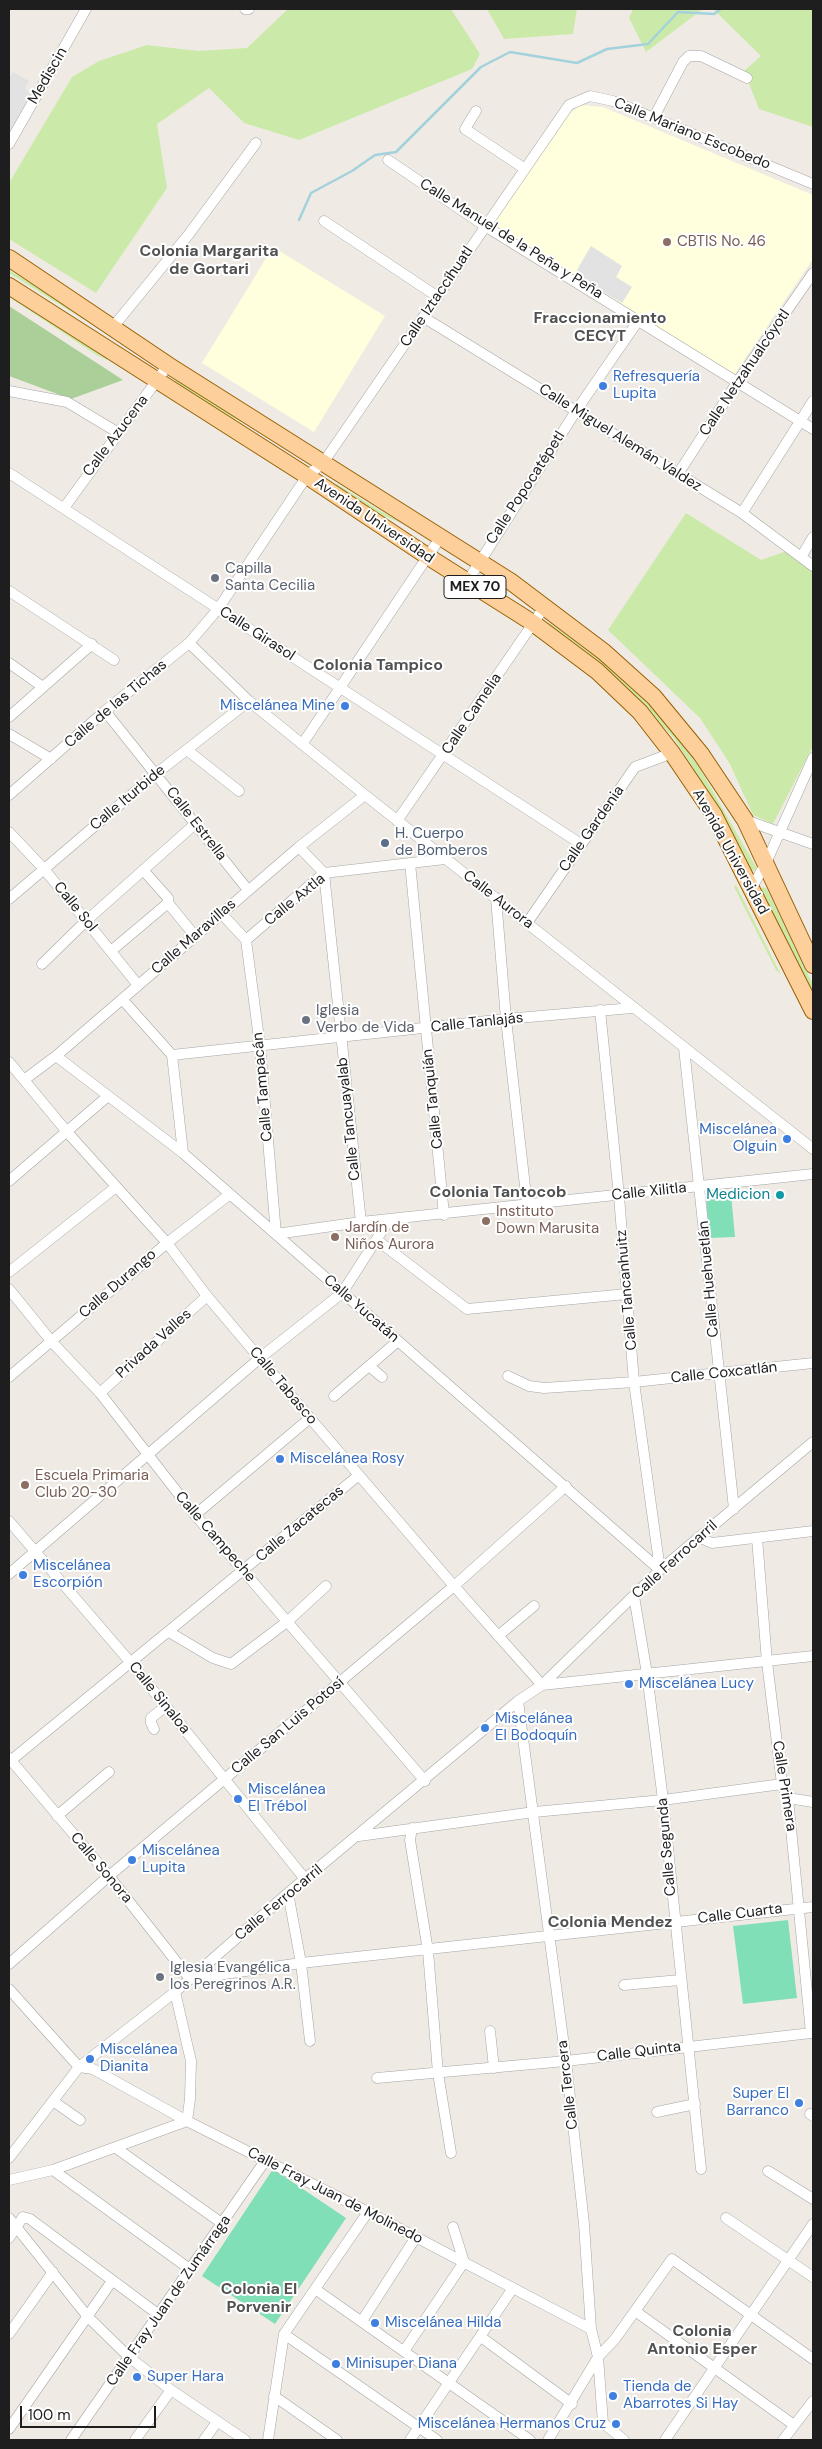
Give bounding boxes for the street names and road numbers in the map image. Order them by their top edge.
street label: Mediscin [25,44,71,108]
street label: Calle Mariano Escobedo [611,94,773,174]
street label: Calle Manuel de la Peña y Peña [416,175,606,303]
street label: Calle Iztaccíhuatl [397,243,477,351]
street label: Calle Netzahualcóyotl [696,306,794,440]
street label: Calle Miguel Alemán Valdez [535,380,705,496]
street label: Calle Azucena [80,392,152,480]
street label: Calle Popocatépetl [483,428,569,548]
street label: Avenida Universidad [311,474,437,568]
road number: MEX 70 [444,576,506,598]
street label: Calle Girasol [216,603,298,665]
street label: Calle de las Tichas [61,656,171,752]
street label: Calle Camelia [438,670,506,758]
street label: Calle Iturbide [87,761,169,835]
street label: Calle Gardenia [556,782,628,876]
street label: Calle Estrella [162,784,230,864]
street label: Avenida Universidad [688,786,772,918]
street label: Calle Aurora [459,867,537,933]
street label: Calle Axtla [261,870,329,930]
street label: Calle Sol [49,878,101,936]
street label: Calle Maravillas [148,895,240,979]
street label: Calle Tanlajás [430,1009,524,1037]
street label: Calle Tampacán [249,1032,277,1142]
street label: Calle Tanquián [419,1048,447,1150]
street label: Calle Tancuayalab [334,1056,364,1182]
street label: Calle Xilitla [611,1179,687,1205]
street label: Calle Huehuetlán [695,1220,723,1338]
street label: Calle Tancanhuitz [613,1229,641,1351]
street label: Calle Durango [76,1246,160,1322]
street label: Calle Yucatán [320,1271,402,1347]
street label: Privada Valles [113,1305,195,1383]
street label: Calle Tabasco [245,1343,321,1429]
street label: Calle Coxcatlán [670,1358,778,1388]
street label: Calle Zacatecas [252,1482,348,1566]
street label: Calle Campeche [171,1488,259,1586]
street label: Calle Ferrocarril [629,1517,721,1603]
street label: Calle Sinaloa [124,1658,194,1738]
street label: Calle San Luis Potosí [228,1674,348,1778]
street label: Calle Primera [768,1739,800,1833]
street label: Calle Segunda [654,1797,680,1897]
street label: Calle Sonora [66,1829,136,1907]
street label: Calle Ferrocarril [232,1861,326,1945]
street label: Calle Cuarta [697,1900,783,1928]
street label: Calle Quinta [596,2038,682,2066]
street label: Calle Tercera [554,2039,582,2131]
street label: Calle Fray Juan de Molinedo [244,2144,426,2248]
street label: Calle Fray Juan de Zumárraga [103,2212,235,2390]

